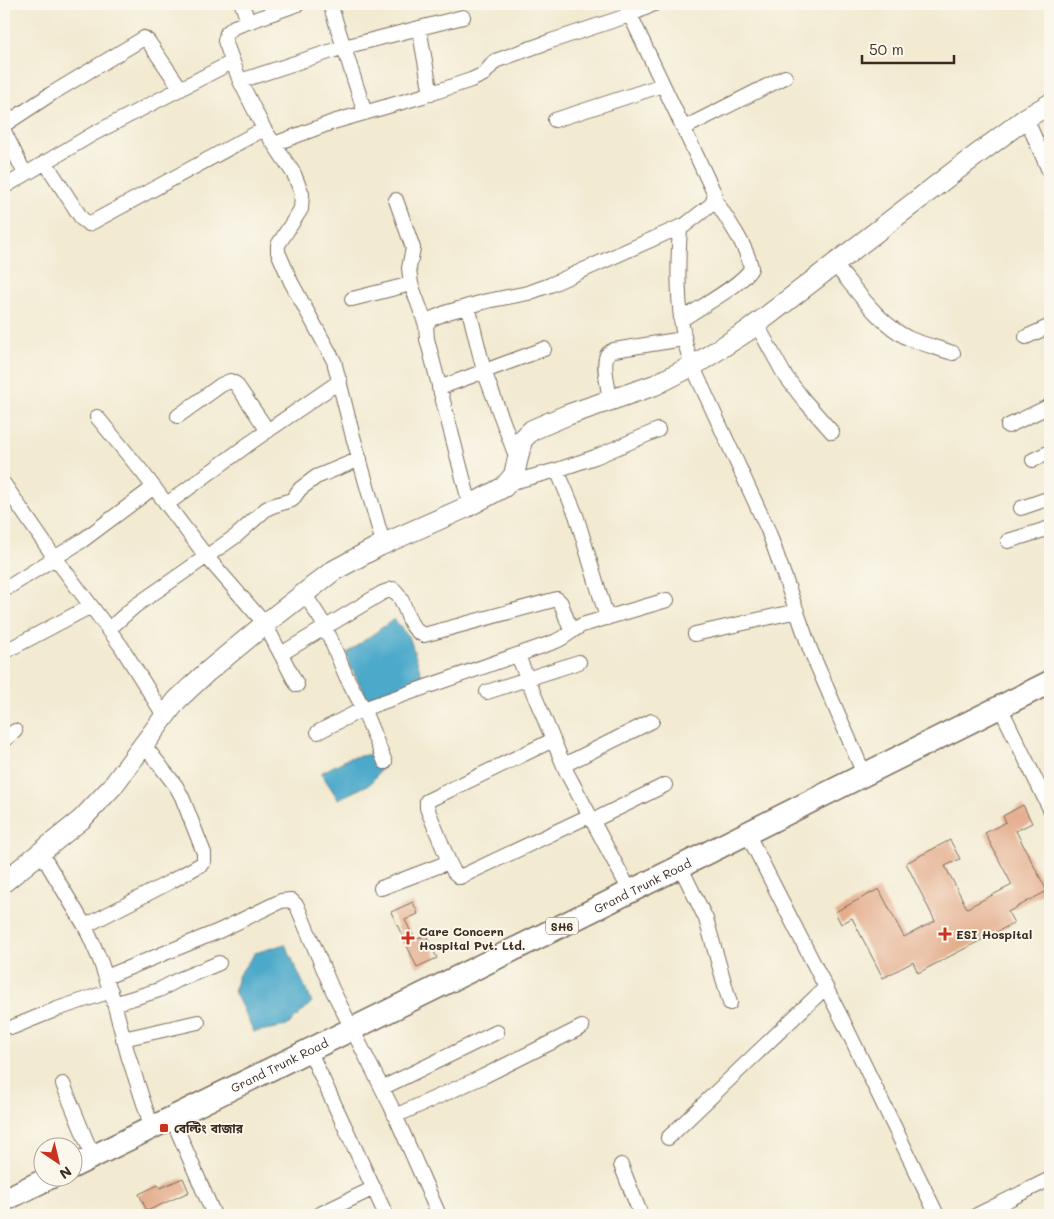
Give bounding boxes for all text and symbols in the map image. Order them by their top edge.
scale bar [862,32,954,64]
text: 50 m [869,39,904,59]
street label: Grand Trunk Road [591,854,694,916]
road number: SH6 [546,918,578,934]
place label: Care Concern Hospital Pvt. Ltd. [419,923,526,953]
place label: ESI Hospital [956,926,1032,942]
marker: ESI Hospital [938,927,952,941]
marker: Care Concern Hospital Pvt. Ltd. [401,931,415,945]
street label: Grand Trunk Road [228,1034,331,1096]
place label: বেল্টিং বাজার [174,1120,244,1136]
marker: বেল্টিং বাজার [158,1122,170,1134]
north arrow [32,1136,82,1186]
text: N [56,1162,76,1184]

